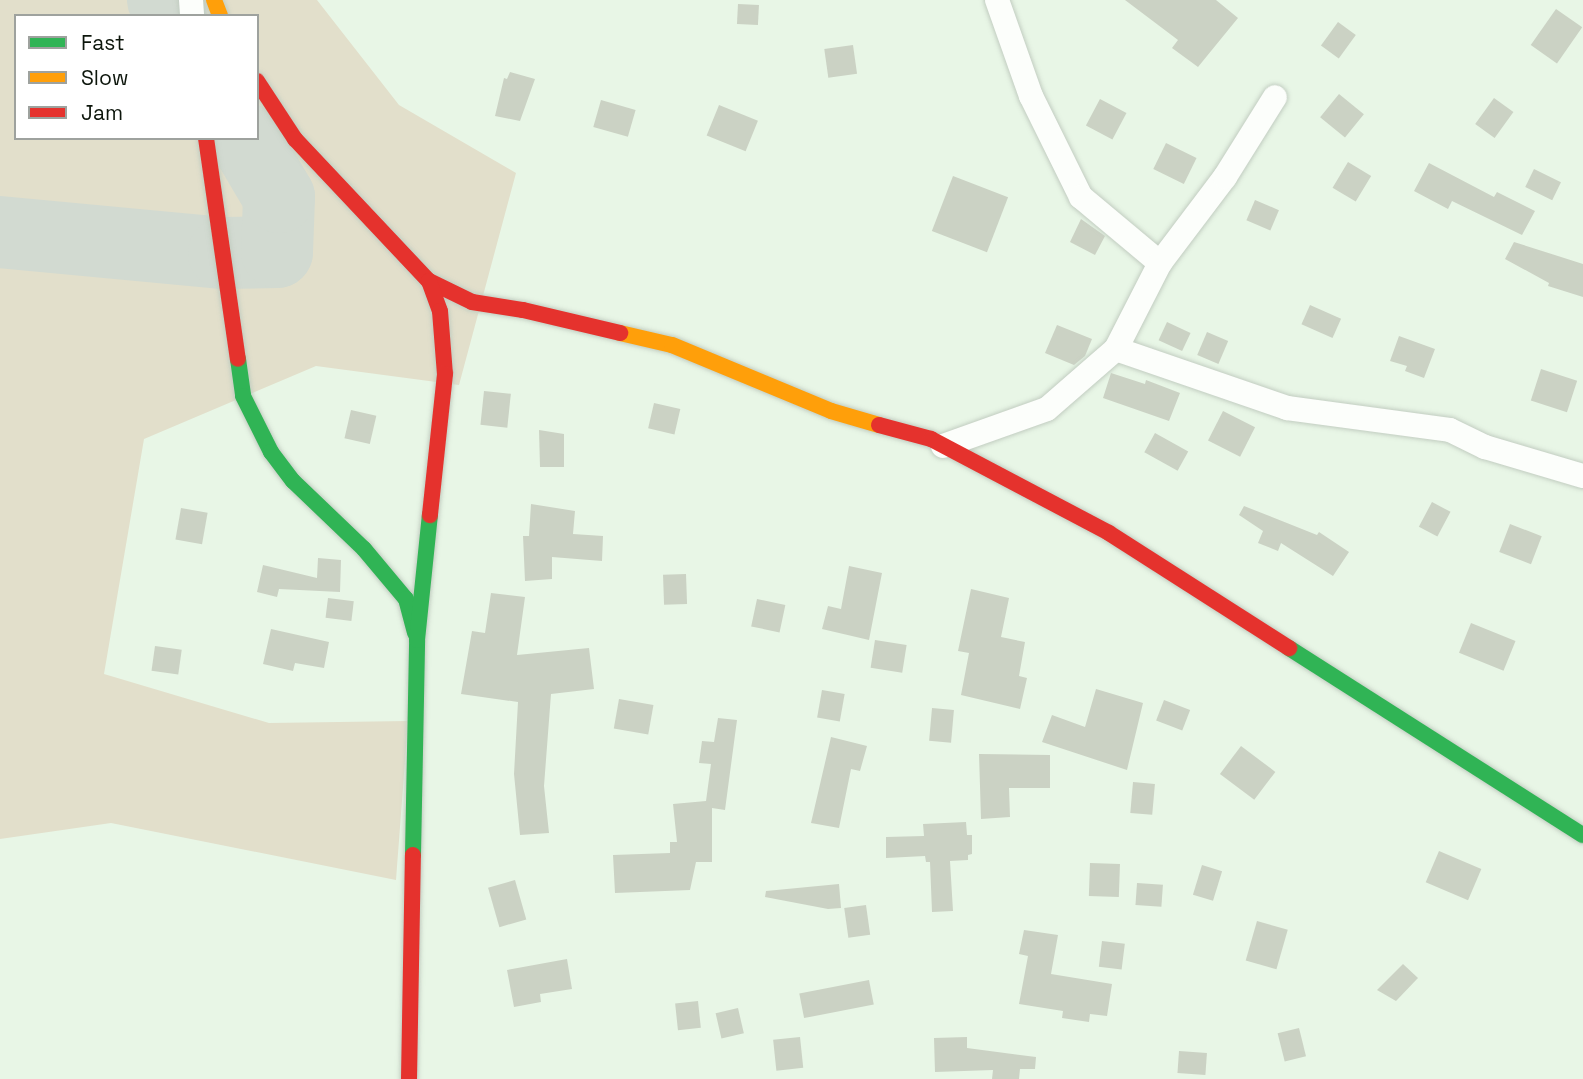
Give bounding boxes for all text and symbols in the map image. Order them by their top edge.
legend [14,14,259,140]
text: Fast [81,29,125,56]
text: Slow [81,64,129,91]
text: Jam [81,99,123,126]

